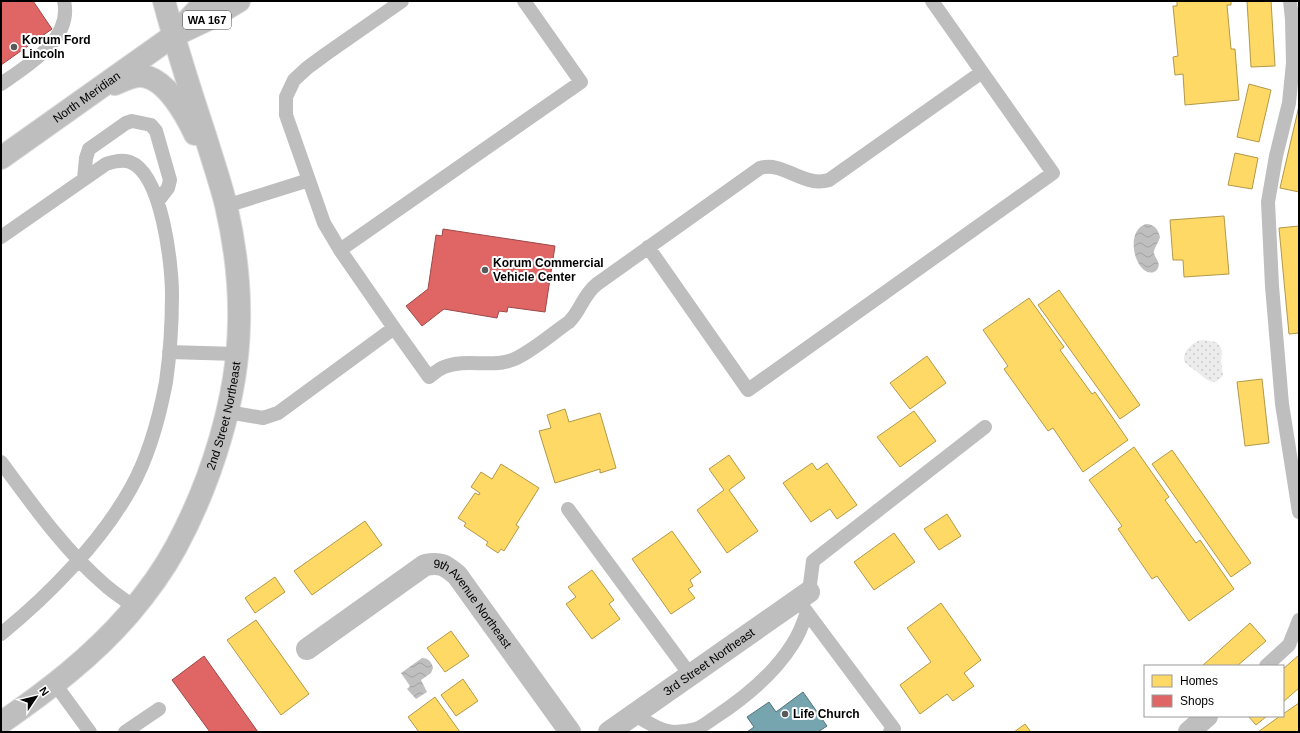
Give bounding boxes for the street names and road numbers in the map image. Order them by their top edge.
road number: WA 167 [183,11,231,29]
street label: North Meridian [50,69,123,126]
street label: 2nd Street Northeast [204,360,243,472]
street label: 9th Avenue Northeast [433,557,515,652]
street label: 3rd Street Northeast [661,625,758,699]

